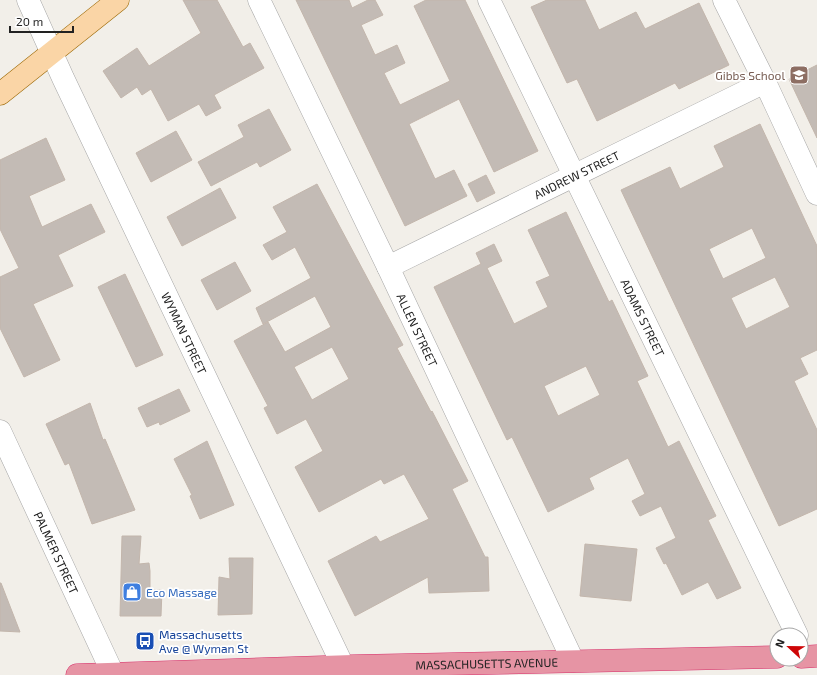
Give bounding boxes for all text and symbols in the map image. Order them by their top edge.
scale bar [10,8,73,34]
text: 20 m [16,14,43,28]
school or university icon: Gibbs School [788,64,810,86]
place label: Gibbs School [715,68,785,82]
street label: ANDREW STREET [531,148,622,201]
street label: ADAMS STREET [618,277,668,359]
street label: WYMAN STREET [159,290,210,376]
street label: ALLEN STREET [394,291,441,369]
street label: PALMER STREET [31,509,82,596]
shop icon: Eco Massage [121,581,143,603]
place label: Eco Massage [146,585,217,599]
place label: Massachusetts Ave @ Wyman St [159,627,249,655]
north arrow [769,627,809,667]
bus stop icon: Massachusetts Ave @ Wyman St [134,630,156,652]
text: N [772,637,787,649]
street label: MASSACHUSETTS AVENUE [415,655,559,672]

